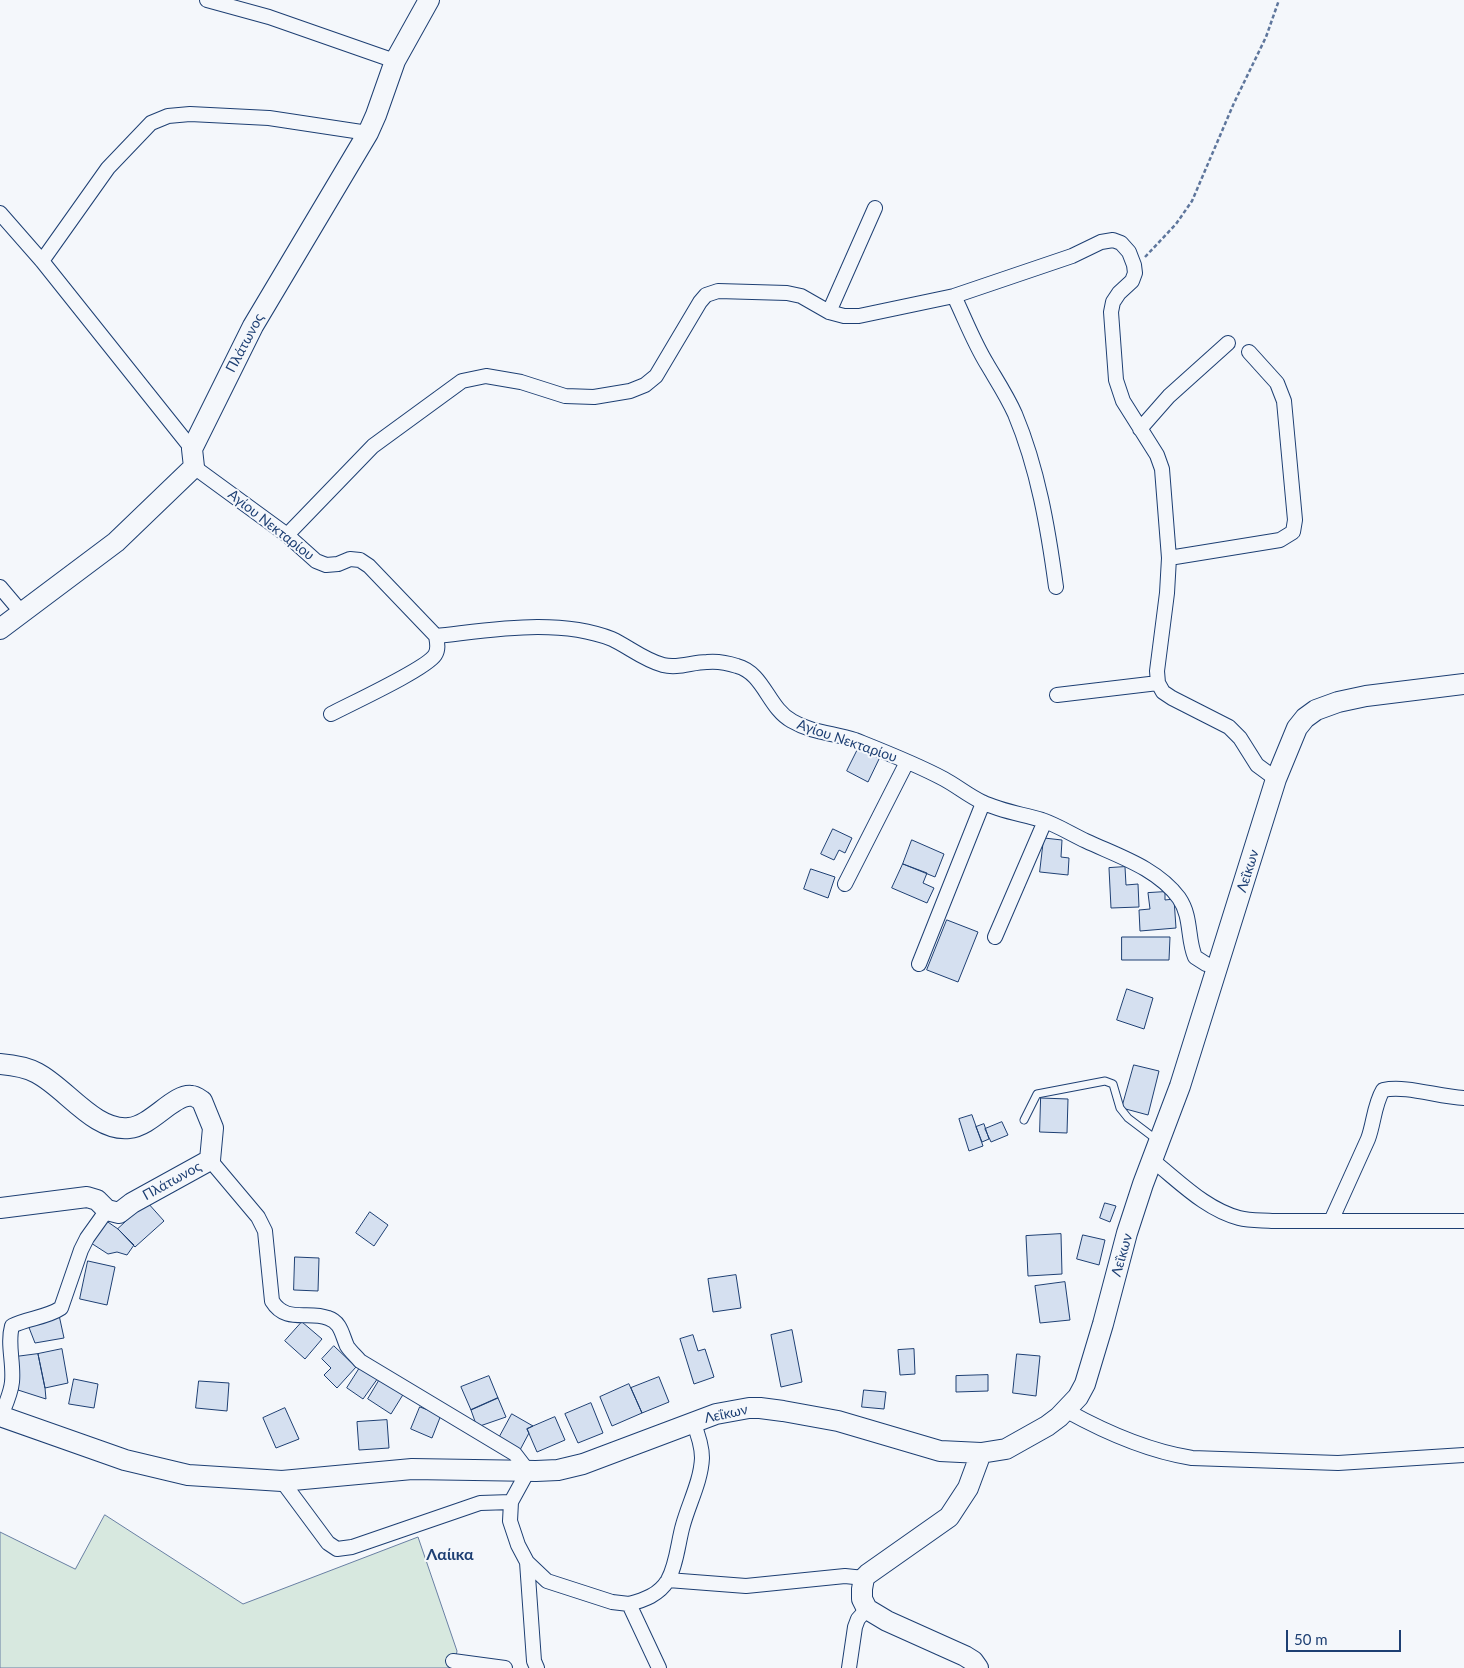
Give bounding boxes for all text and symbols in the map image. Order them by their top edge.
street label: Πλάτωνος [222,311,268,375]
street label: Αγίου Νεκταρίου [225,486,317,564]
street label: Αγίου Νεκταρίου [795,716,899,766]
street label: Λεΐκων [1233,847,1263,895]
street label: Πλάτωνος [140,1158,204,1204]
street label: Λεΐκων [1108,1232,1136,1278]
street label: Λεΐκων [703,1401,749,1427]
district label: Λαίικα [426,1545,474,1565]
scale bar [1289,1620,1404,1652]
text: 50 m [1294,1630,1328,1648]

